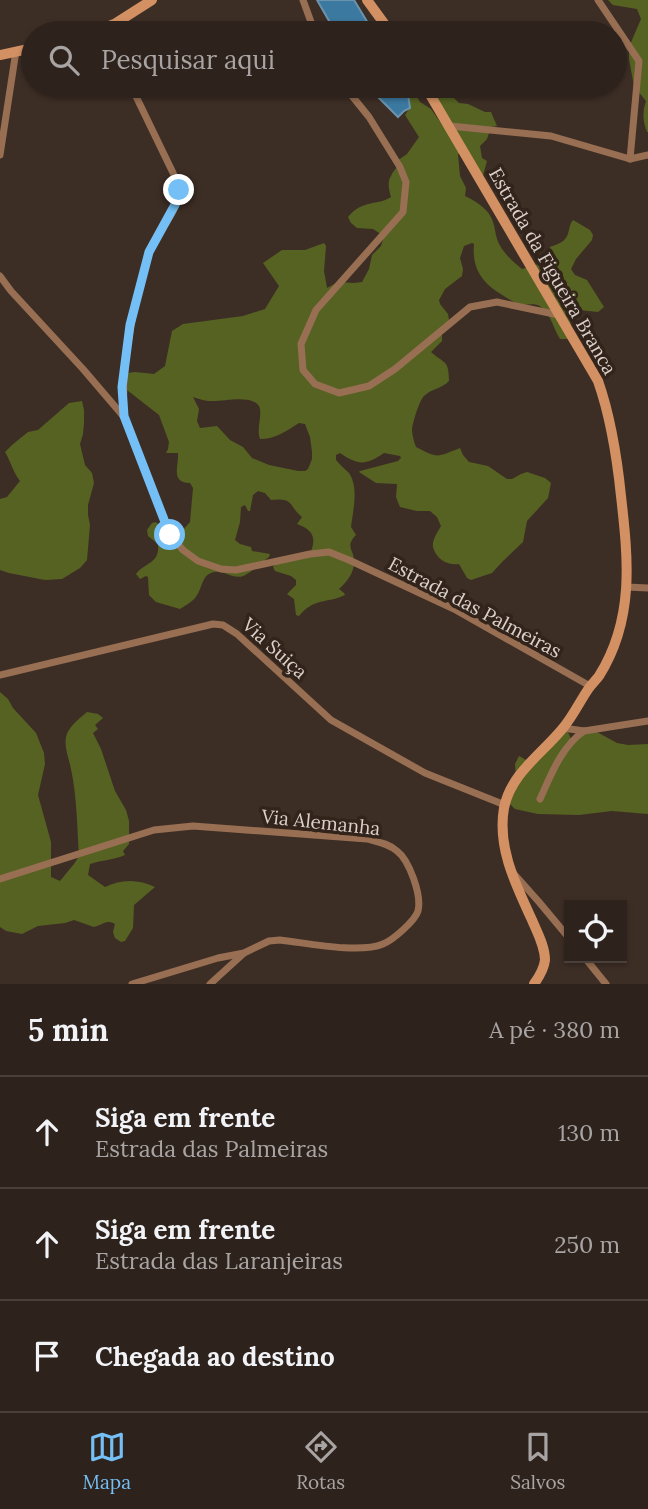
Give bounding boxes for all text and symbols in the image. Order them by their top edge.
search box [21,21,627,98]
icon: search [45,41,83,79]
text: Pesquisar aqui [101,43,275,76]
street label: Estrada da Figueira Branca [484,163,622,379]
route end [163,174,194,205]
route start [154,519,185,550]
street label: Estrada das Palmeiras [384,551,566,663]
street label: Via Suiça [237,612,313,684]
street label: Via Alemanha [260,804,382,840]
map controls [564,900,627,963]
button: locate [564,900,627,963]
text: 5 min [28,1011,109,1049]
text: A pé · 380 m [489,1015,620,1044]
text: Siga em frente [95,1101,275,1134]
icon: ahead [28,1113,66,1151]
text: 130 m [558,1118,620,1147]
text: Estrada das Palmeiras [95,1134,328,1163]
text: Siga em frente [95,1213,275,1246]
icon: ahead [28,1225,66,1263]
text: 250 m [554,1230,620,1259]
text: Estrada das Laranjeiras [95,1246,343,1275]
icon: arrive [28,1337,66,1375]
text: Chegada ao destino [95,1340,335,1373]
tab: Mapa [83,1428,131,1494]
tab: Rotas [296,1428,345,1494]
tab: Salvos [510,1428,565,1494]

